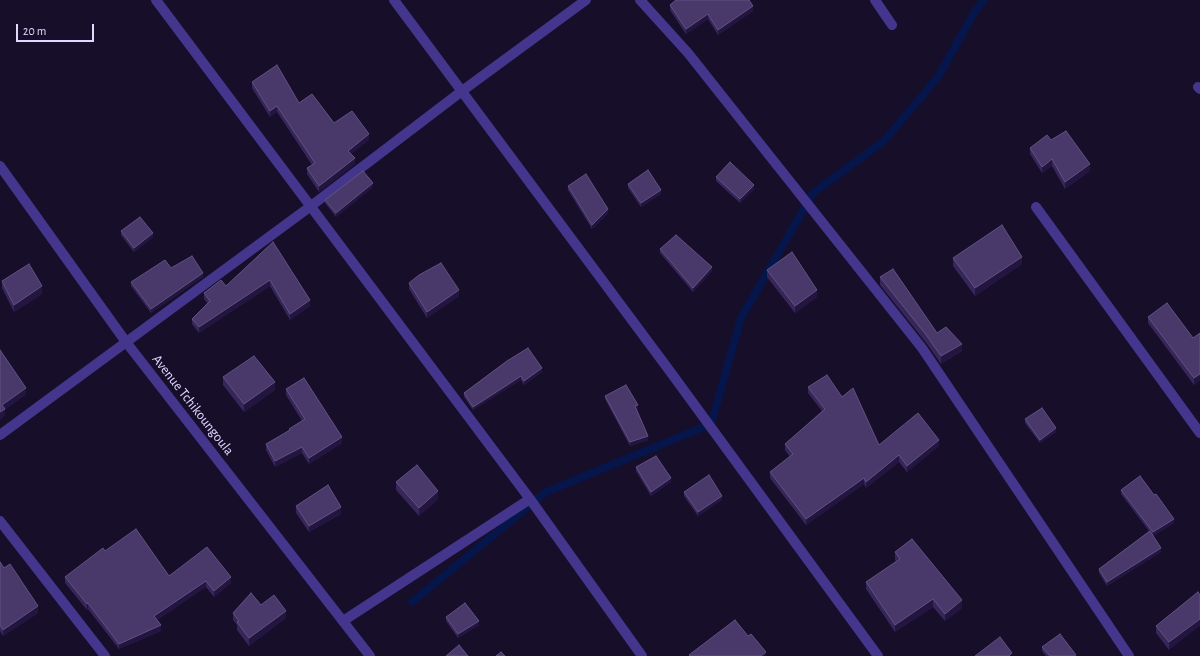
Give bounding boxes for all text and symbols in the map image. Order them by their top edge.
scale bar [18,16,96,42]
text: 20 m [23,25,46,37]
street label: Avenue Tchikoungoula [148,351,238,459]

